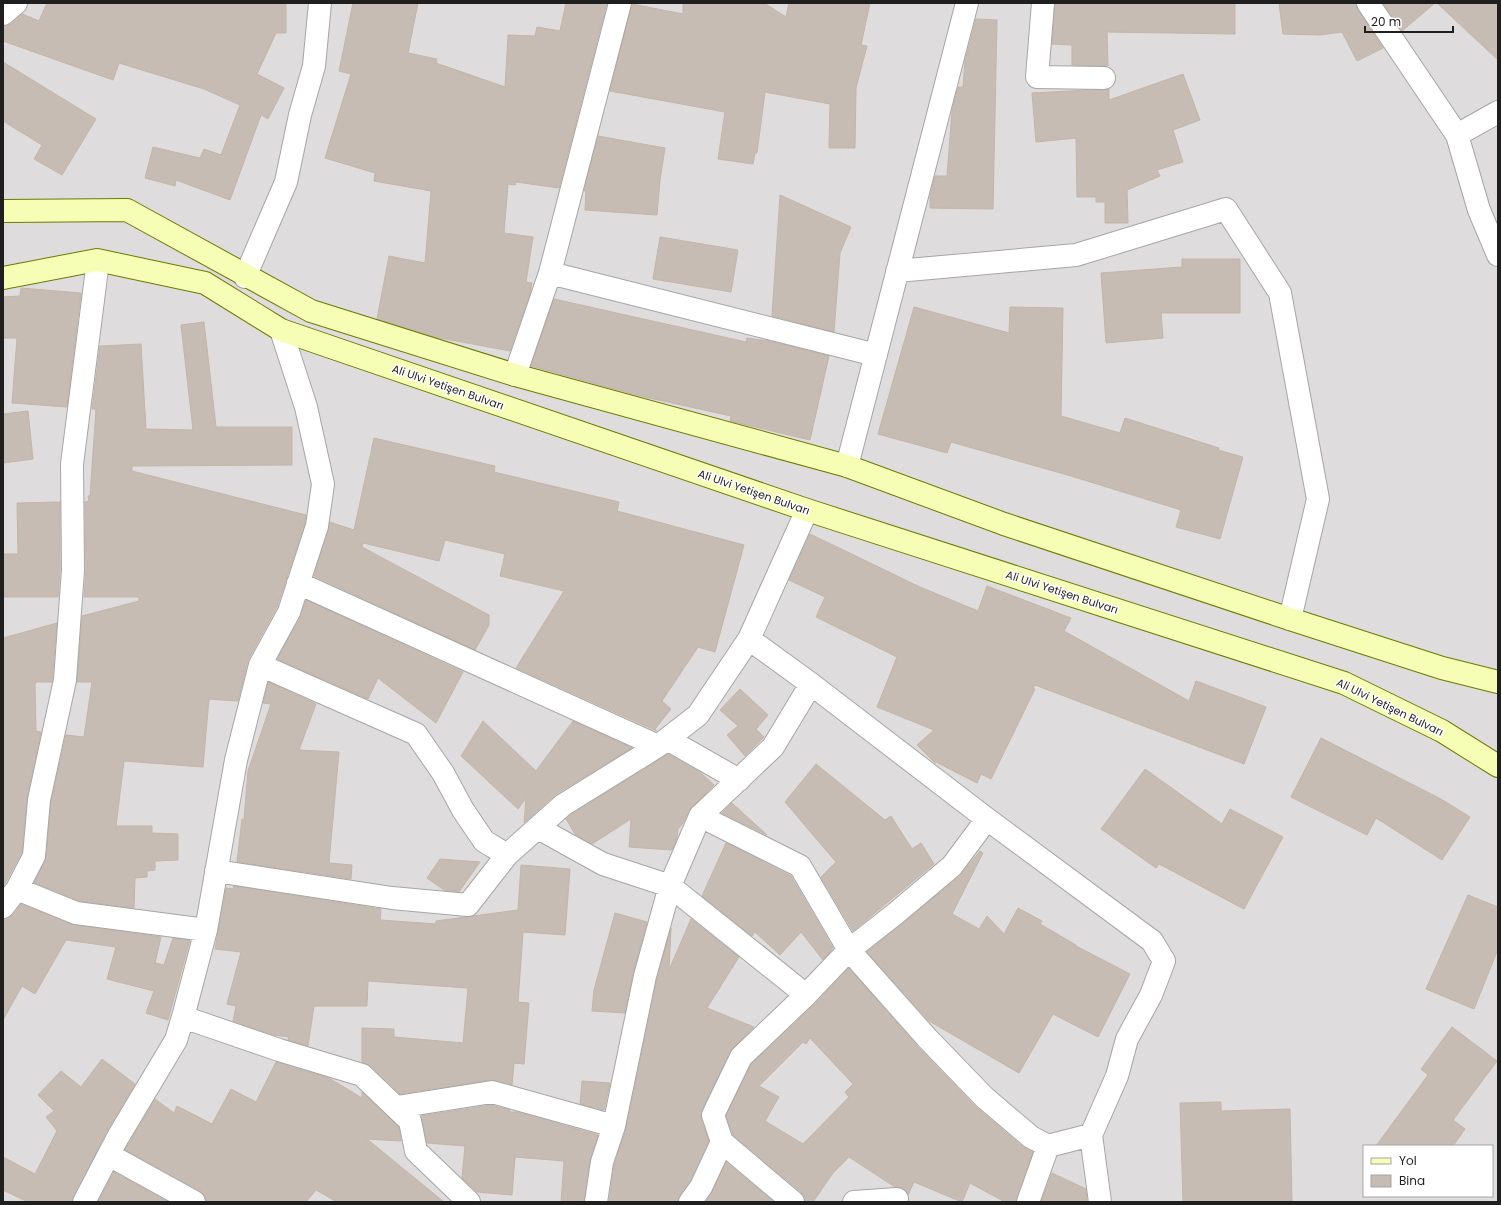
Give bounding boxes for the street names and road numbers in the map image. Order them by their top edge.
street label: Ali Ulvi Yetişen Bulvarı [390,360,506,414]
street label: Ali Ulvi Yetişen Bulvarı [696,465,812,519]
street label: Ali Ulvi Yetişen Bulvarı [1004,566,1120,618]
street label: Ali Ulvi Yetişen Bulvarı [1334,674,1446,740]

